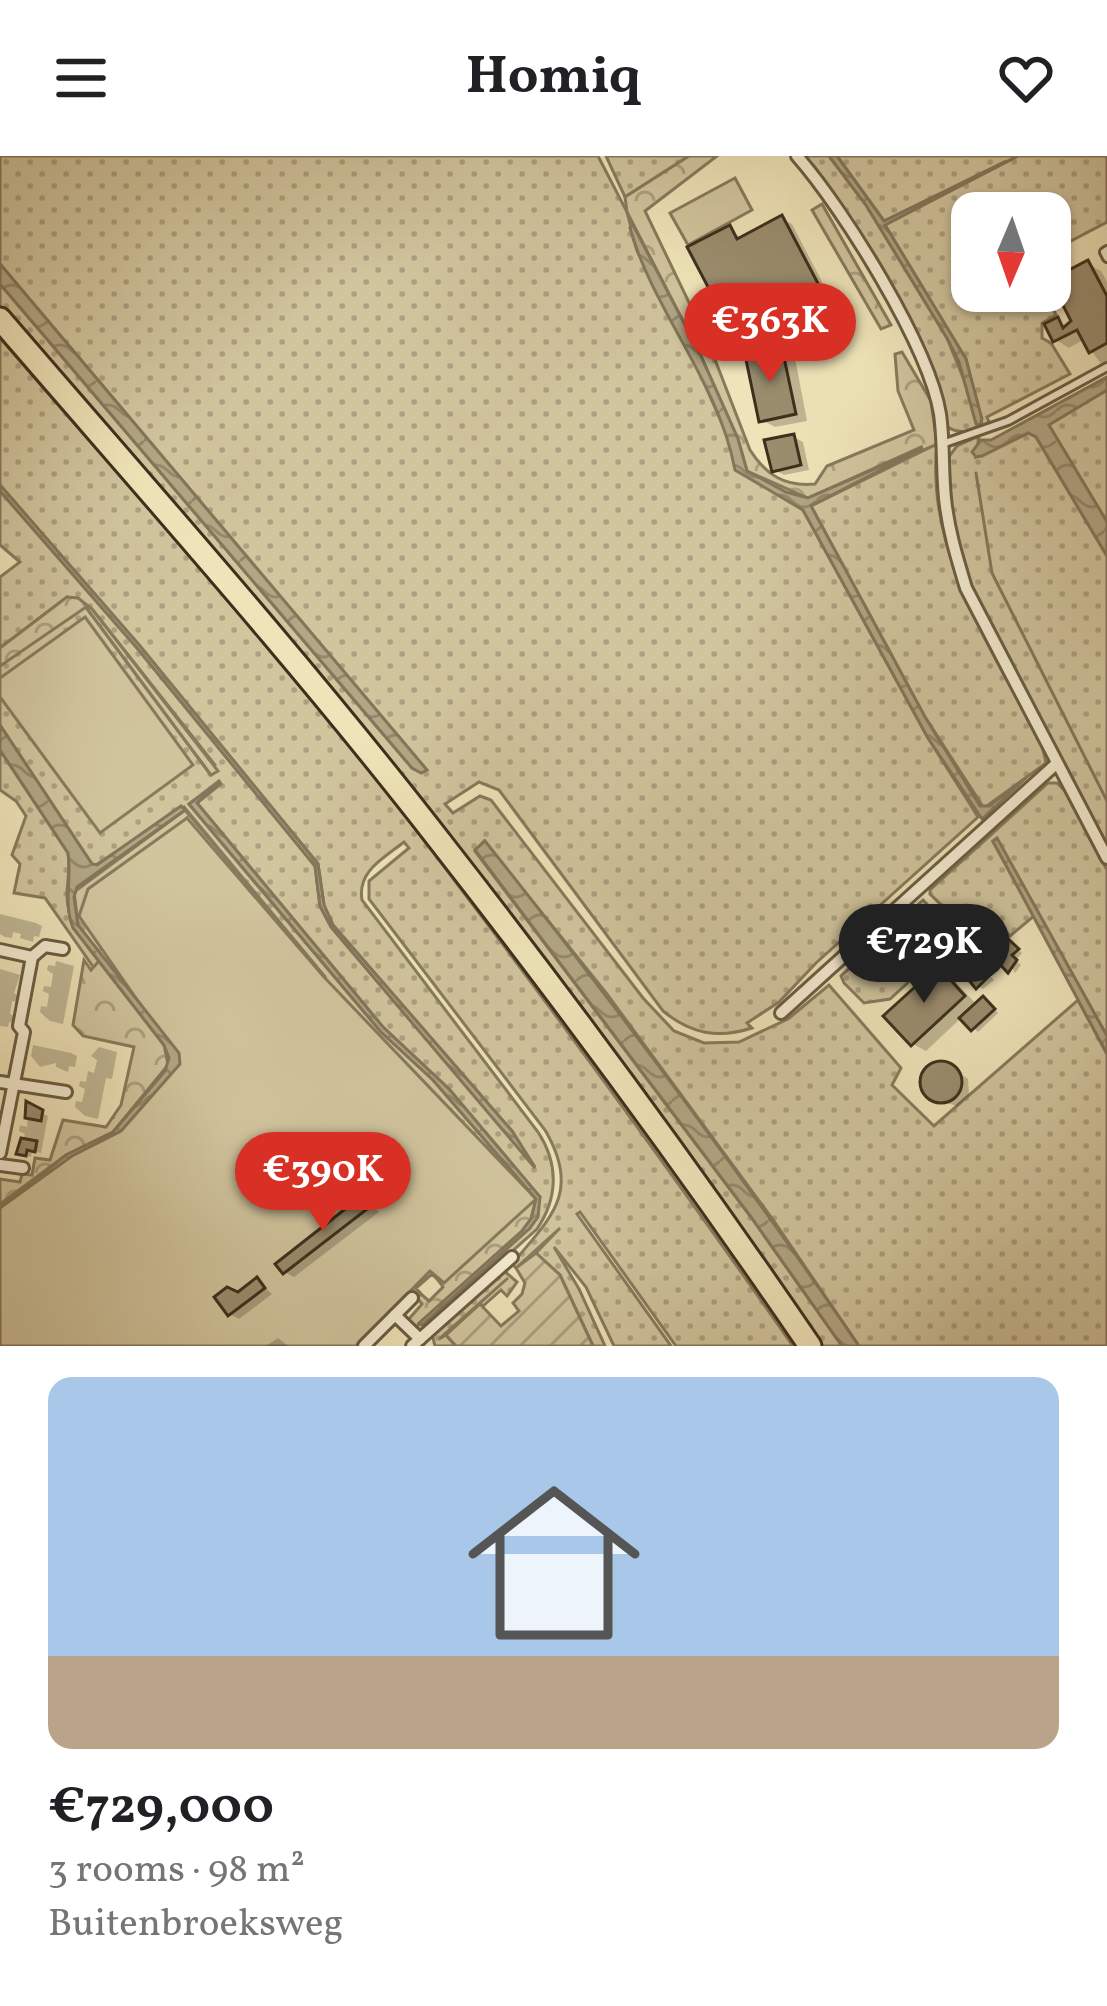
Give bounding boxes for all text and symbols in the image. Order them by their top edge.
text: Homiq [466,41,641,116]
icon: menu [48,45,114,111]
icon: heart [993,45,1059,111]
north arrow [951,192,1071,312]
map controls [951,192,1071,312]
pin: €363K [686,283,854,385]
text: €363K [711,295,829,349]
pin: €729K [840,904,1008,1006]
text: €729K [866,916,982,970]
pin: €390K [239,1132,407,1234]
text: €390K [262,1144,384,1198]
icon: home [446,1455,662,1671]
text: €729,000 [48,1773,274,1844]
text: 3 rooms · 98 m² [48,1844,305,1898]
text: Buitenbroeksweg [48,1898,343,1952]

